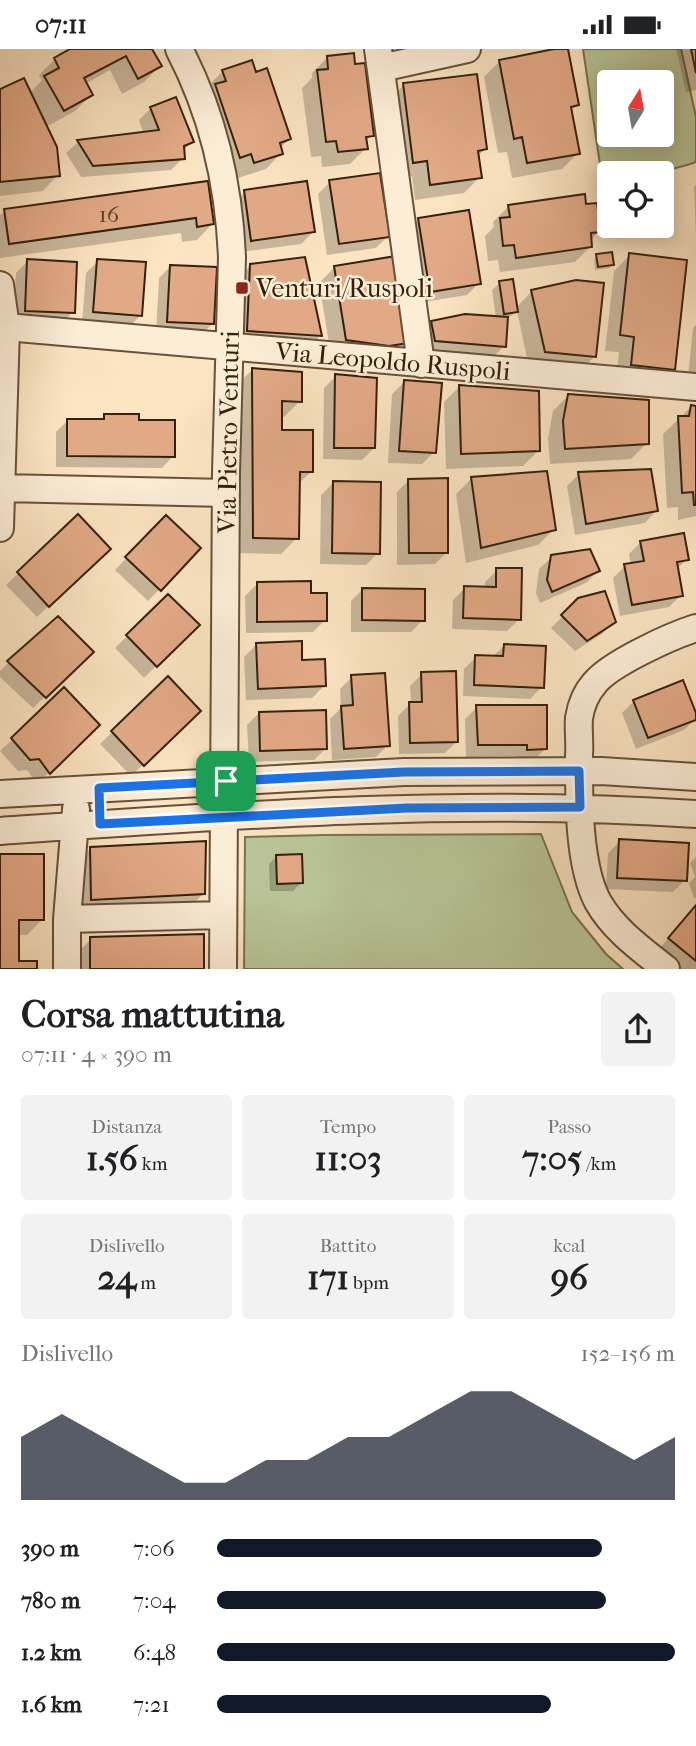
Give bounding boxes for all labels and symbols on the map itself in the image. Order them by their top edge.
north arrow [597,70,674,147]
house number: 16 [99,201,120,228]
place label: Venturi/Ruspoli [255,273,433,304]
marker: Venturi/Ruspoli [234,280,250,296]
street label: Via Pietro Venturi [211,330,246,535]
street label: Via Leopoldo Ruspoli [273,336,512,387]
pin [196,751,256,811]

